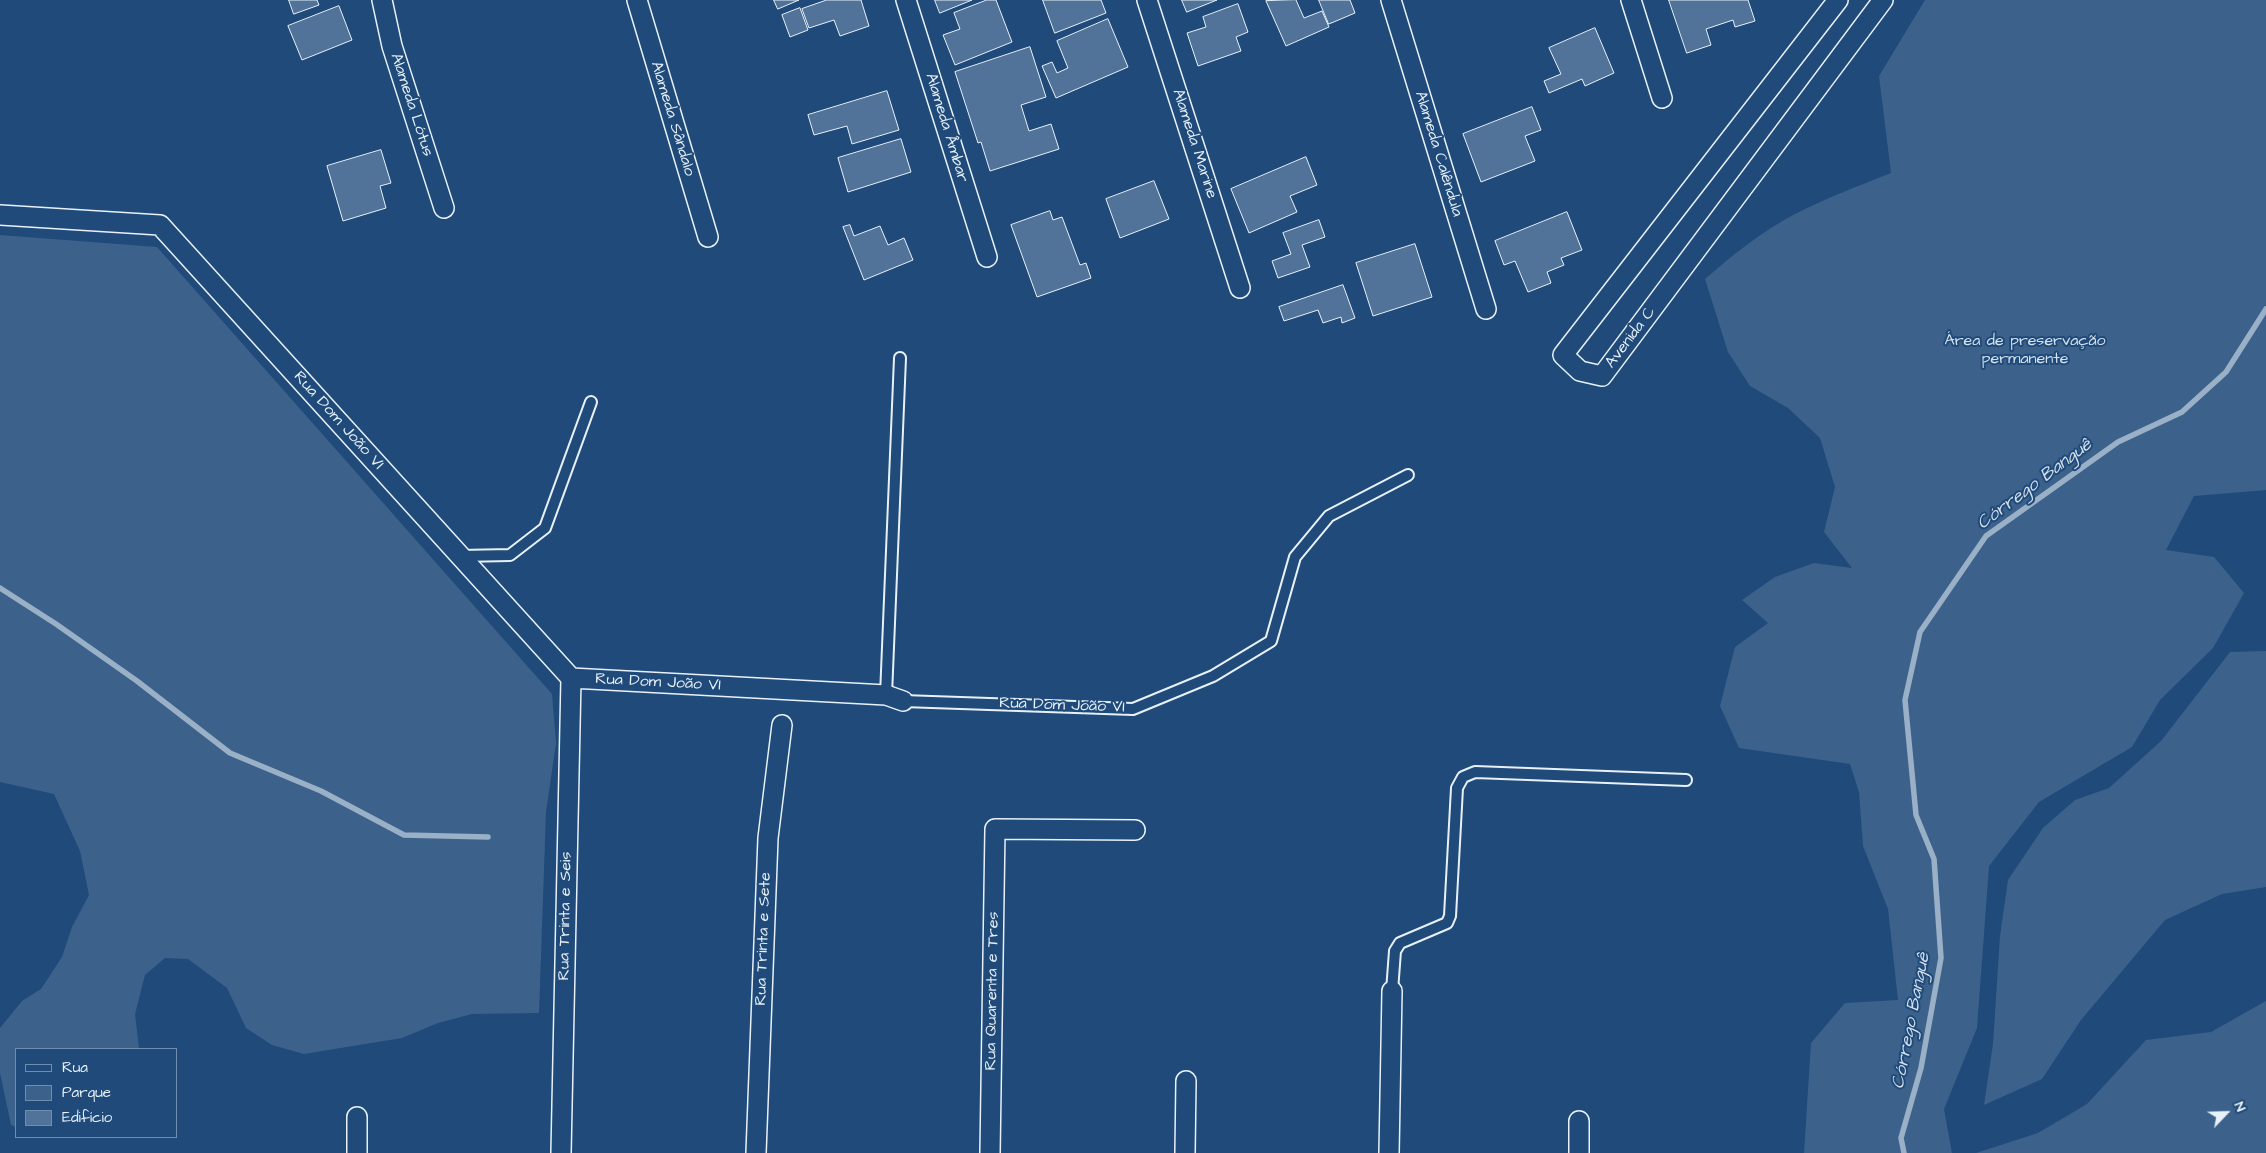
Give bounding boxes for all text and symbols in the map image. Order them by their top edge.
street label: Alameda Lótus [385,51,437,159]
street label: Alameda Sândalo [645,59,699,179]
street label: Alameda Âmbar [920,71,972,185]
street label: Alameda Marine [1167,87,1221,201]
street label: Alameda Calêndula [1410,89,1466,219]
street label: Avenida C [1602,304,1660,372]
park label: Área de preservação permanente [1944,332,2106,370]
street label: Rua Dom João VI [289,368,387,474]
water label: Córrego Banguê [1973,435,2097,535]
street label: Rua Dom João VI [595,670,721,696]
street label: Rua Dom João VI [999,694,1125,718]
street label: Rua Trinta e Seis [555,851,577,981]
street label: Rua Trinta e Sete [752,872,776,1006]
street label: Rua Quarenta e Tres [982,911,1004,1071]
water label: Córrego Banguê [1888,951,1936,1091]
legend [15,1048,178,1138]
text: Rua [62,1057,88,1078]
text: Parque [62,1082,111,1103]
north arrow [2201,1088,2251,1138]
text: N [2229,1099,2251,1115]
text: Edifício [62,1107,112,1128]

